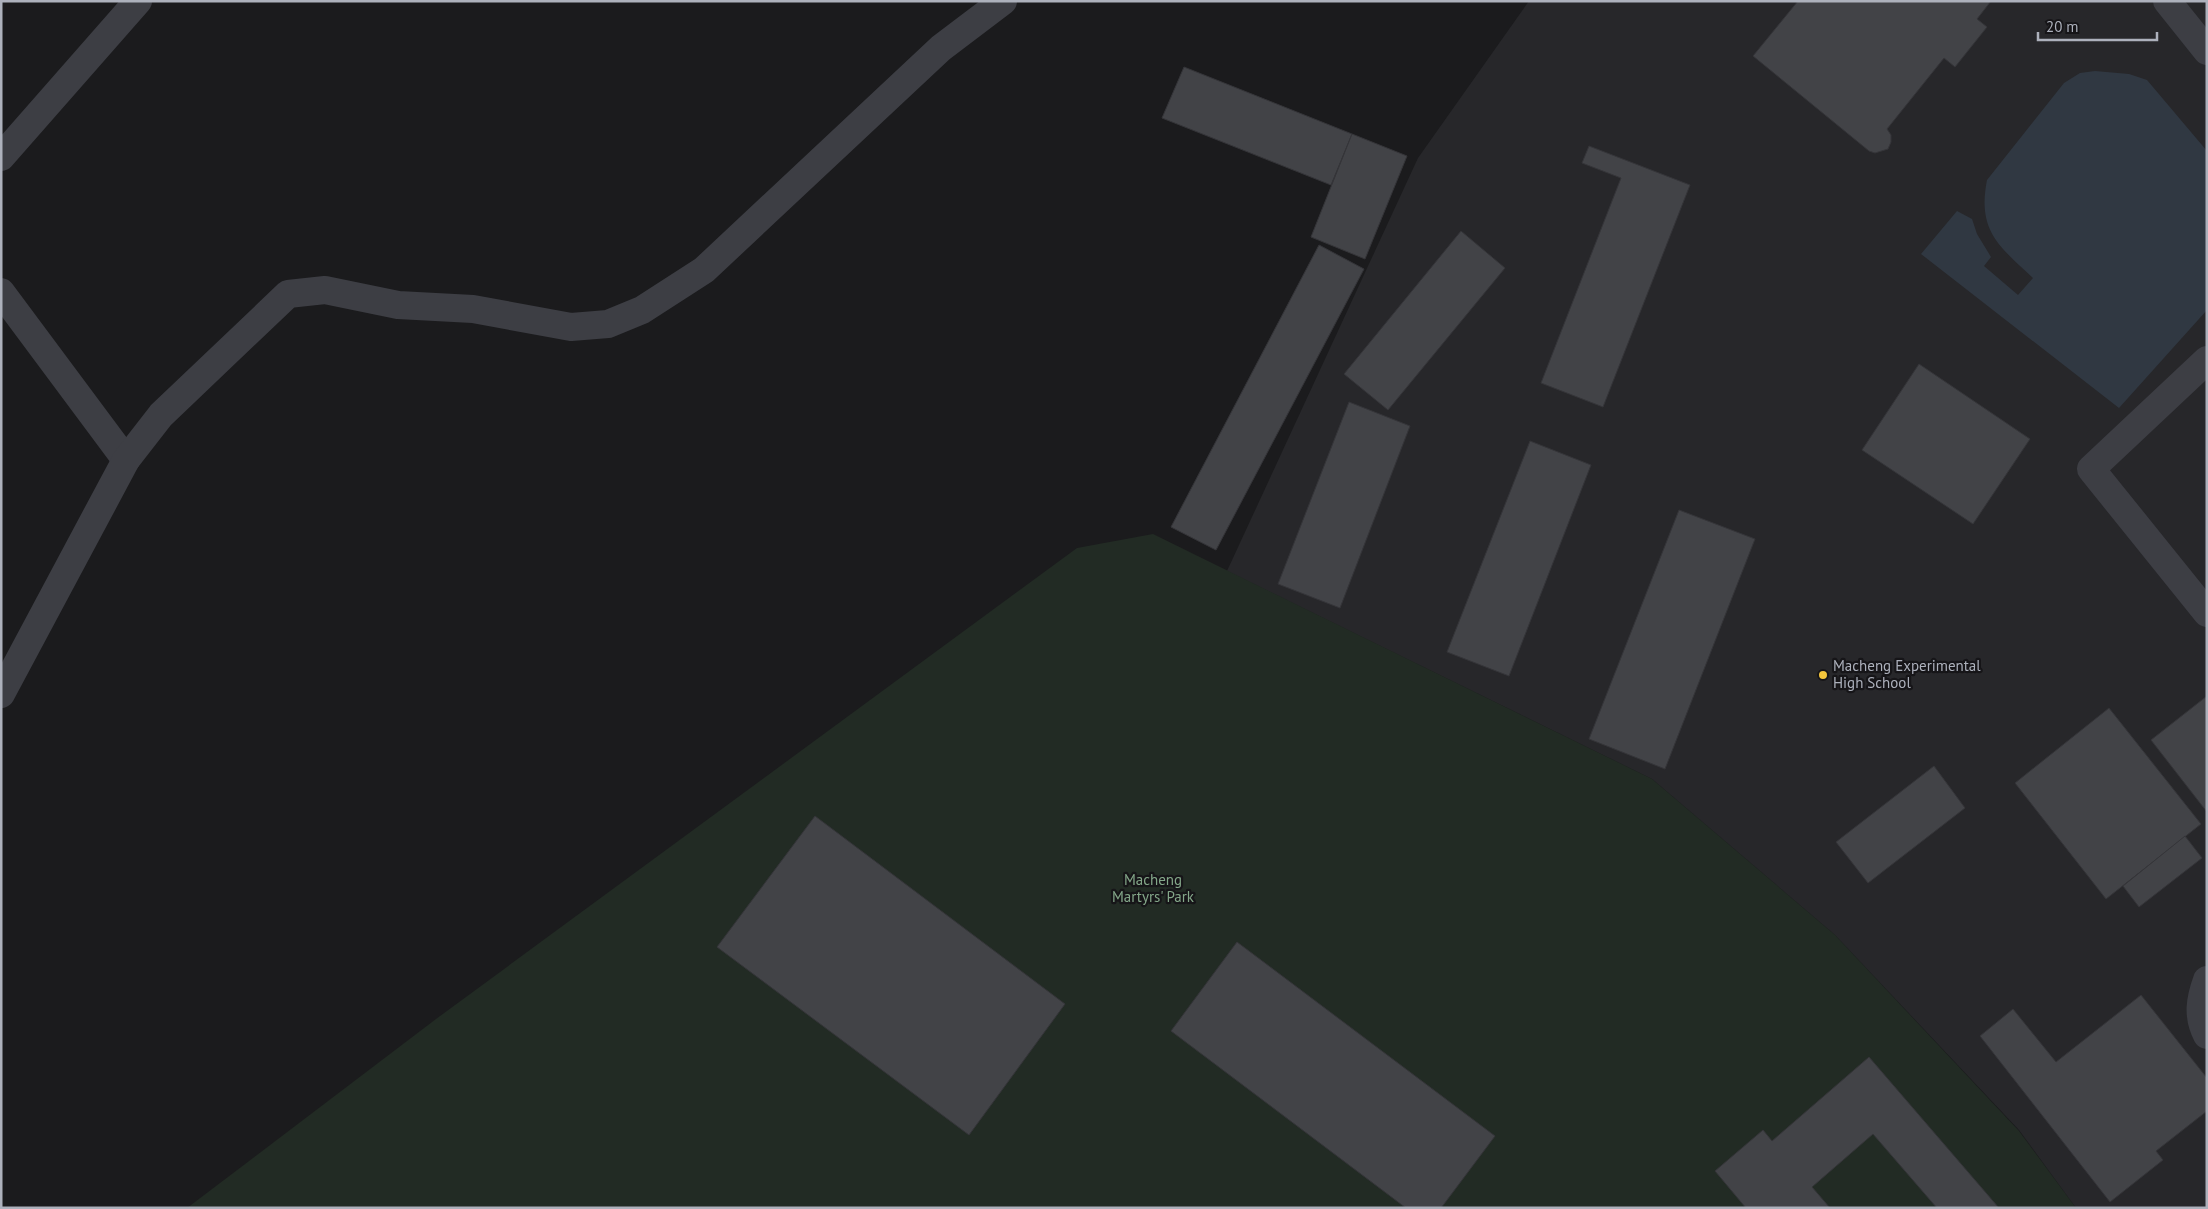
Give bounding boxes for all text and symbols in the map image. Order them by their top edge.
scale bar [2038,10,2157,42]
text: 20 m [2046,17,2079,36]
place label: Macheng Experimental High School [1833,656,1981,692]
marker: Macheng Experimental High School [1817,669,1829,681]
park label: Macheng Martyrs' Park [1112,870,1195,906]

